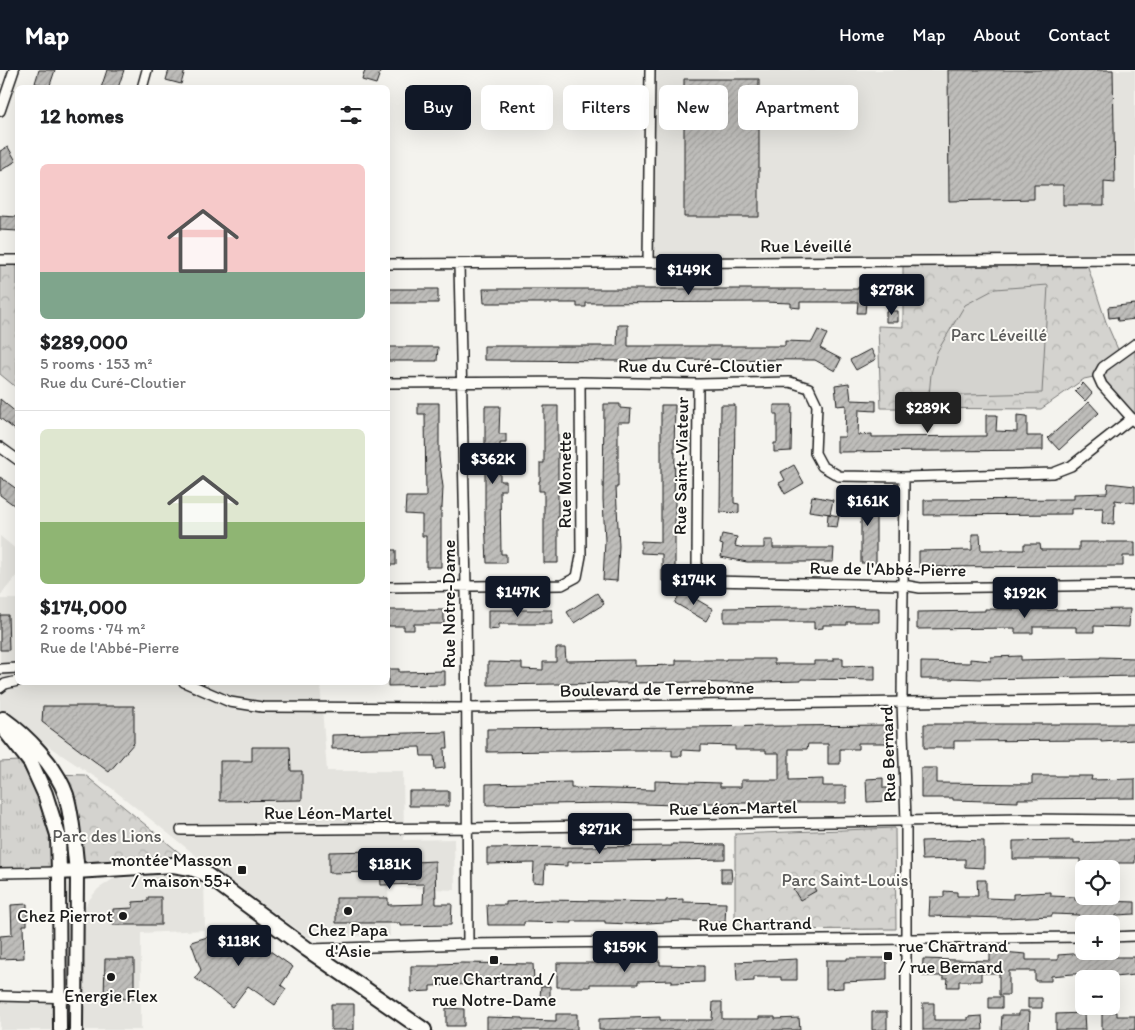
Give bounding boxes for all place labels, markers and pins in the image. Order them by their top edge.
pin: $149K [654,254,724,296]
pin: $278K [857,274,927,316]
pin: $289K [893,392,963,434]
pin: $362K [458,442,528,485]
pin: $161K [833,484,903,527]
pin: $174K [659,564,729,606]
pin: $147K [483,576,553,618]
pin: $192K [990,576,1060,619]
pin: $271K [565,812,635,855]
pin: $181K [355,848,425,890]
place label: montée Masson / maison 55+ [111,849,232,892]
marker: montée Masson / maison 55+ [236,864,248,876]
place label: Chez Pierrot [17,905,113,927]
marker: Chez Papa d'Asie [342,905,354,917]
marker: Chez Pierrot [117,910,129,922]
place label: Chez Papa d'Asie [308,919,389,962]
pin: $118K [204,924,274,967]
pin: $159K [590,930,660,973]
place label: rue Chartrand / rue Bernard [898,935,1008,978]
marker: rue Chartrand / rue Bernard [882,950,894,962]
marker: rue Chartrand / rue Notre-Dame [488,954,500,966]
place label: rue Chartrand / rue Notre-Dame [432,968,556,1011]
marker: Energie Flex [105,971,117,983]
place label: Energie Flex [64,985,158,1007]

